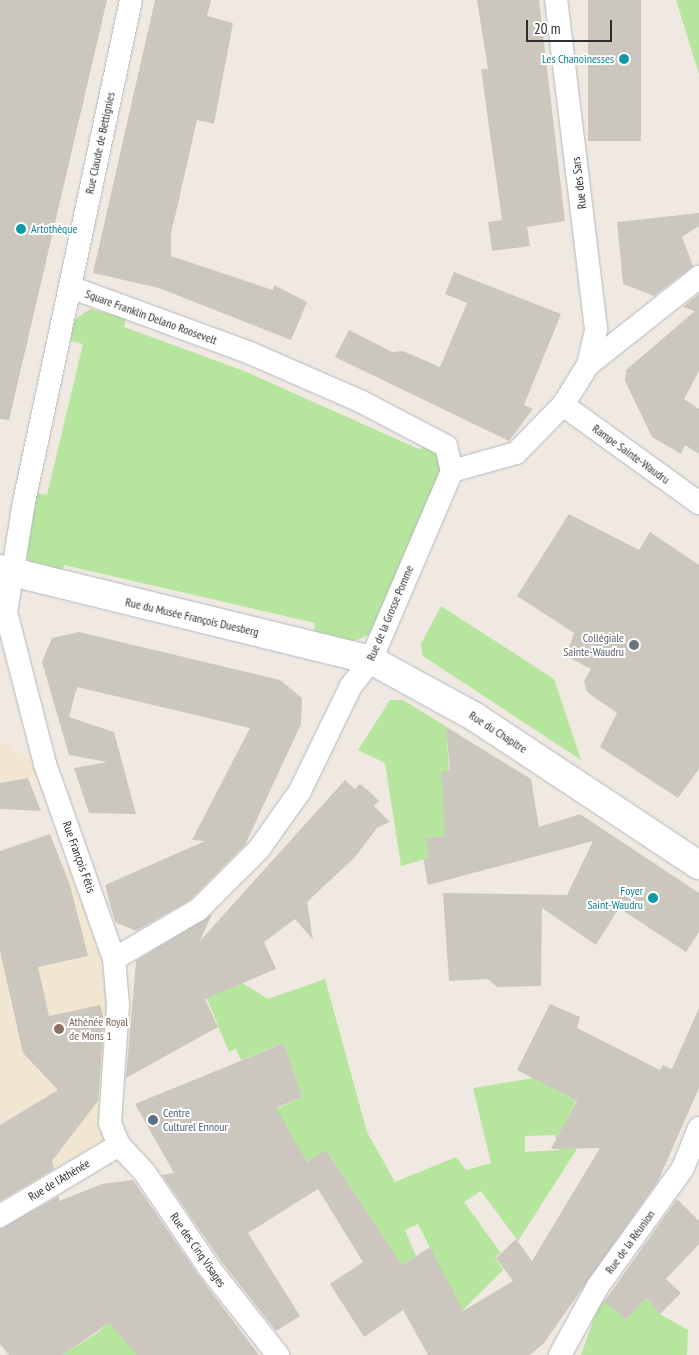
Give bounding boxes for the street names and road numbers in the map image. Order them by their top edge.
street label: Rue Claude de Bettignies [82,91,118,195]
street label: Rue des Sars [569,156,589,210]
street label: Square Franklin Delano Roosevelt [83,286,219,348]
street label: Rampe Sainte-Waudru [590,421,672,487]
street label: Rue de la Grosse Pomme [363,563,417,663]
street label: Rue du Musée François Duesberg [124,595,260,639]
street label: Rue du Chapitre [466,708,530,756]
street label: Rue François Fétis [59,819,99,895]
street label: Rue de l'Athénée [26,1156,92,1204]
street label: Rue de la Réunion [602,1207,658,1277]
street label: Rue des Cinq Visages [167,1210,229,1290]

